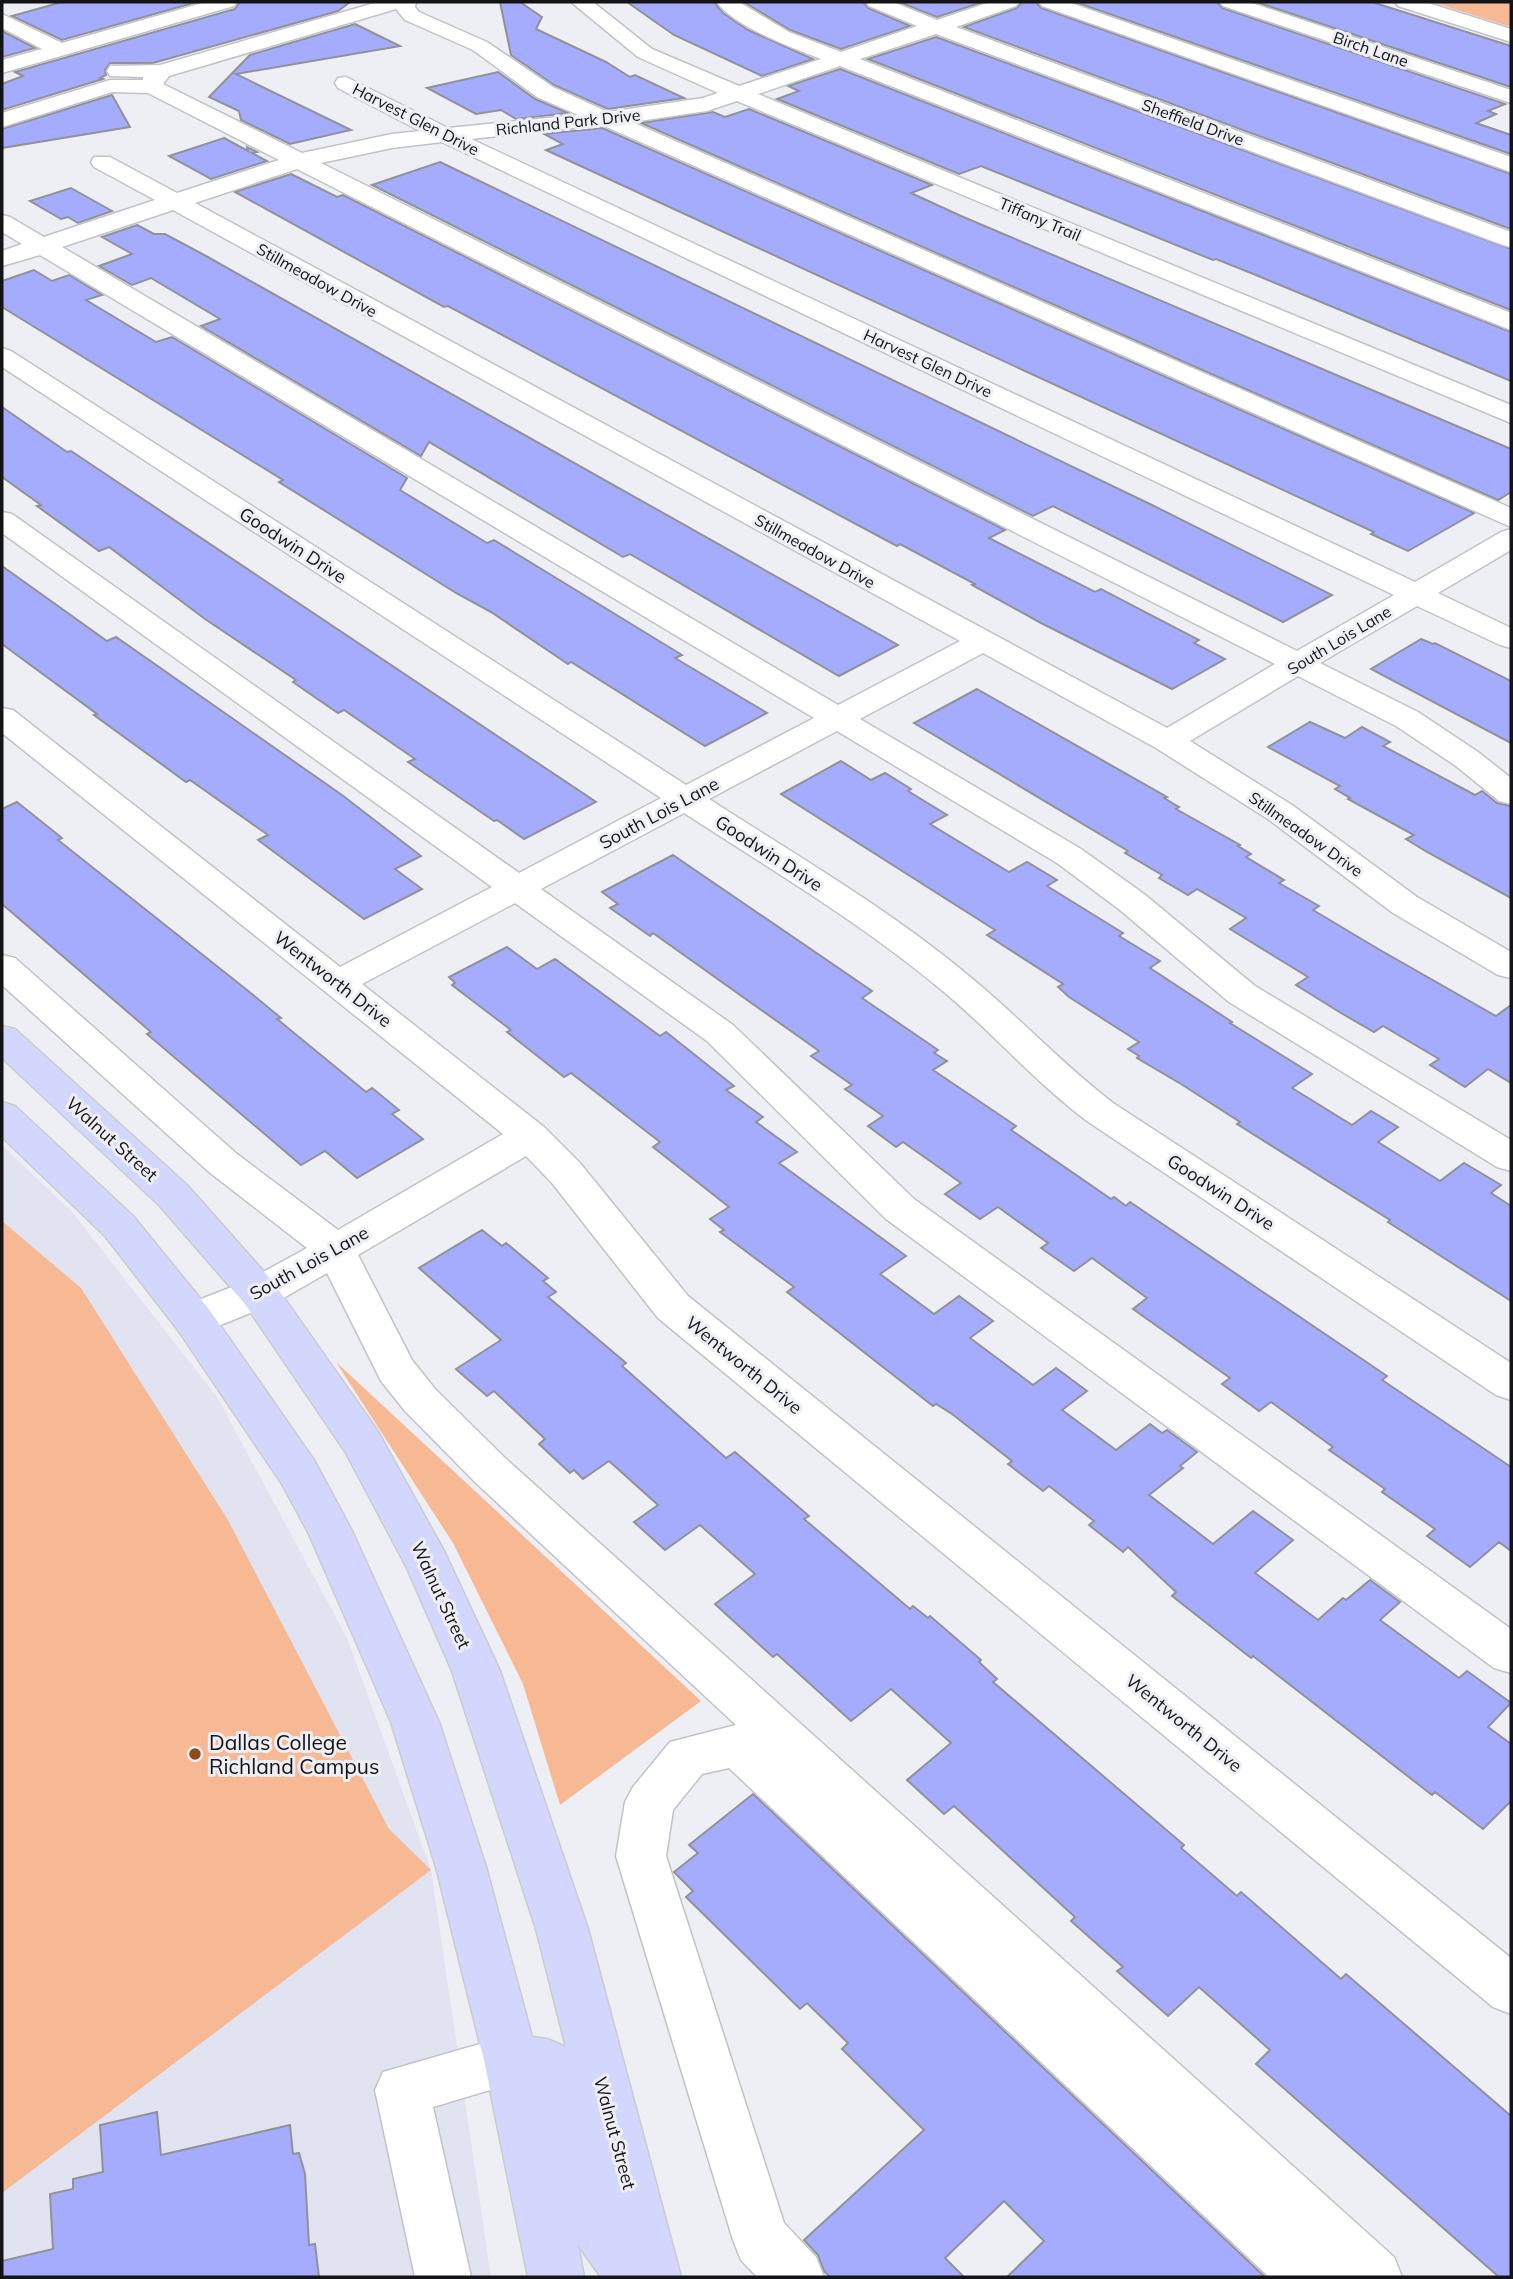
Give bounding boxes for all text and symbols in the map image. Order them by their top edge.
street label: Birch Lane [1331,27,1411,71]
street label: Harvest Glen Drive [349,78,483,160]
street label: Sheffield Drive [1139,94,1247,150]
street label: Richland Park Drive [495,104,641,140]
street label: Tiffany Trail [996,193,1084,245]
street label: Stillmeadow Drive [253,239,381,321]
street label: Harvest Glen Drive [861,325,995,401]
street label: Goodwin Drive [235,502,351,588]
street label: Stillmeadow Drive [751,510,879,592]
street label: South Lois Lane [1283,601,1395,679]
street label: South Lois Lane [595,772,723,854]
street label: Stillmeadow Drive [1245,787,1367,881]
street label: Goodwin Drive [711,810,827,896]
street label: Wentworth Drive [269,926,397,1032]
street label: Walnut Street [61,1092,163,1186]
street label: Goodwin Drive [1163,1149,1279,1235]
street label: South Lois Lane [246,1221,372,1305]
street label: Wentworth Drive [681,1311,807,1419]
street label: Walnut Street [406,1538,476,1652]
street label: Wentworth Drive [1121,1669,1247,1777]
place label: Dallas College Richland Campus [209,1729,379,1779]
marker: Dallas College Richland Campus [187,1746,203,1762]
street label: Walnut Street [589,2074,641,2192]

